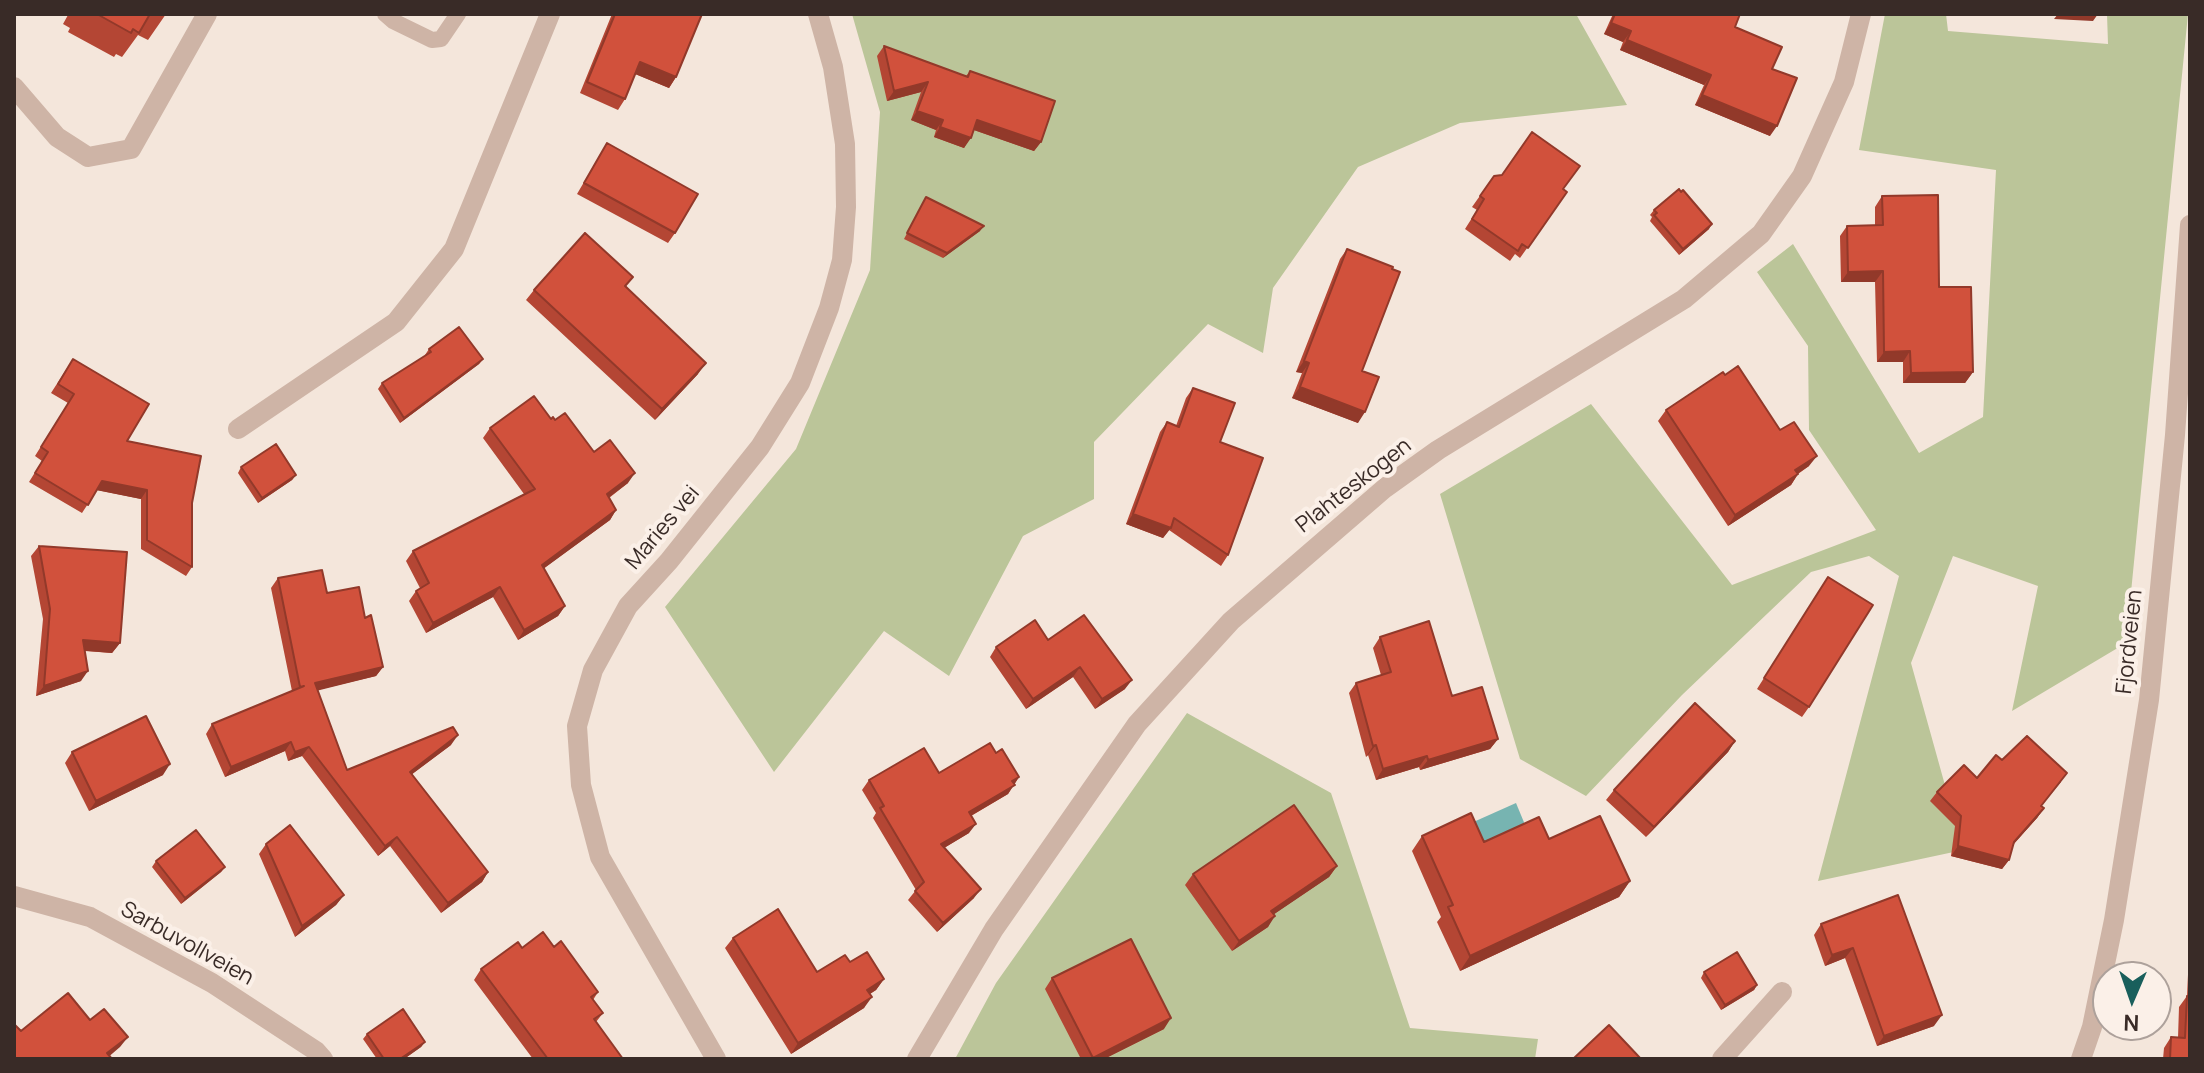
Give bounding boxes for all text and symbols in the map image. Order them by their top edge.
street label: Plahteskogen [1291,433,1417,539]
street label: Maries vei [620,481,706,575]
street label: Fjordveien [2111,589,2149,695]
street label: Sarbuvollveien [116,897,258,991]
north arrow [2092,961,2172,1041]
text: N [2123,1008,2140,1038]

